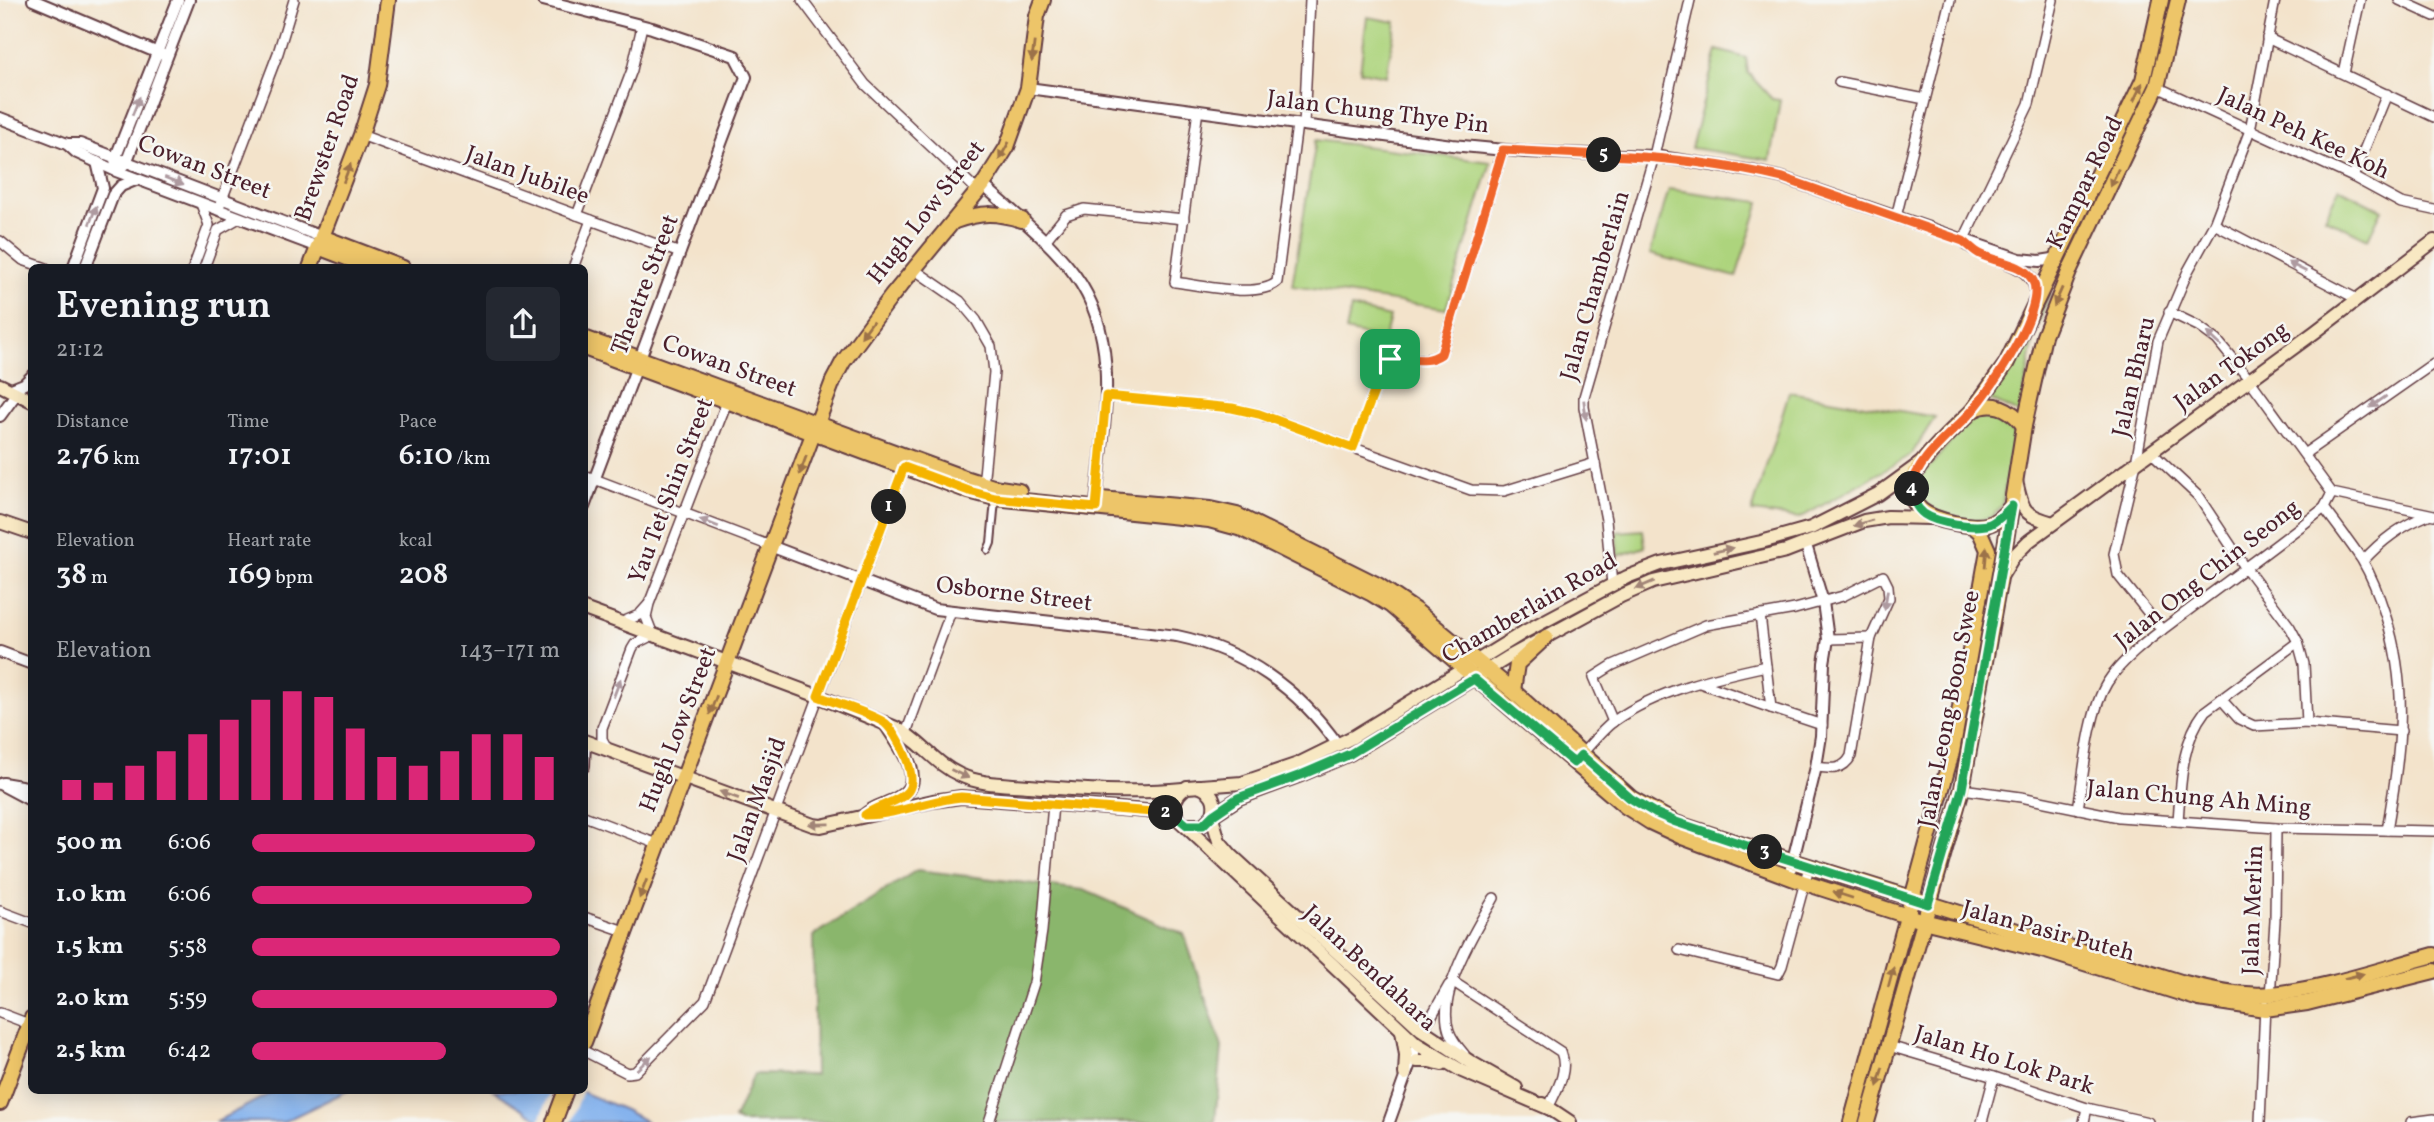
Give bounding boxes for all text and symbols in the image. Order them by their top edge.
one-way arrow [1027,41,1038,63]
street label: Brewster Road [287,70,369,226]
street label: Jalan Peh Kee Koh [2211,79,2395,189]
one-way arrow [2132,82,2144,102]
street label: Jalan Chung Thye Pin [1265,83,1491,143]
one-way arrow [131,95,142,116]
street label: Kampar Road [2039,111,2133,255]
street label: Cowan Street [132,127,276,209]
street label: Hugh Low Street [860,134,994,292]
street label: Jalan Jubilee [460,138,594,214]
pin: 5 [1586,138,1622,172]
text: 5 [1599,141,1608,167]
one-way arrow [998,142,1010,161]
one-way arrow [341,162,352,183]
one-way arrow [2108,168,2119,188]
one-way arrow [163,176,184,187]
street label: Jalan Chamberlain [1553,187,1639,385]
one-way arrow [87,205,98,226]
street label: Theatre Street [604,210,688,360]
one-way arrow [2287,261,2307,272]
text: Evening run [56,281,271,334]
button: share [486,287,560,361]
one-way arrow [2052,287,2064,307]
street label: Jalan Bharu [2105,313,2165,441]
street label: Jalan Tokong [2168,314,2296,420]
one-way arrow [860,320,874,338]
street label: Cowan Street [657,327,801,407]
pin [1360,329,1420,389]
one-way arrow [2206,332,2223,348]
text: 21:12 [56,334,104,366]
icon: arrive [1371,340,1409,378]
street label: Yau Tet Shin Street [621,393,723,589]
one-way arrow [2369,395,2387,409]
one-way arrow [1580,399,1591,421]
text: Distance [56,409,129,435]
text: Time [227,409,269,435]
text: Pace [399,409,437,435]
text: 2.76 [56,435,109,477]
text: 17:01 [227,435,292,477]
text: 6:10 [399,435,453,477]
text: km [109,446,140,472]
text: /km [453,446,491,472]
one-way arrow [797,455,808,476]
pin: 4 [1895,472,1930,506]
text: 4 [1906,475,1917,501]
pin: 1 [872,490,906,524]
street label: Jalan Ong Chin Seong [2108,492,2308,658]
text: 1 [885,493,892,519]
one-way arrow [698,517,719,528]
one-way arrow [1853,518,1874,528]
text: Elevation [56,528,135,554]
text: Heart rate [227,528,311,554]
text: kcal [399,528,432,554]
street label: Chamberlain Road [1436,545,1624,673]
one-way arrow [1712,545,1734,556]
one-way arrow [1981,546,1992,568]
text: 38 [56,554,87,596]
text: 169 [227,554,271,596]
text: 208 [399,554,448,596]
text: m [87,565,108,591]
text: bpm [271,565,313,591]
street label: Osborne Street [934,569,1094,621]
one-way arrow [1635,580,1656,591]
street label: Jalan Leong Boon Swee [1910,587,1990,831]
one-way arrow [1881,589,1892,611]
text: Elevation [56,635,152,667]
text: 143–171 m [459,635,560,667]
street label: Hugh Low Street [632,642,726,818]
one-way arrow [612,677,623,698]
one-way arrow [707,694,718,715]
street label: Jalan Masjid [720,733,796,867]
one-way arrow [950,768,970,780]
street label: Jalan Chung Ah Ming [2085,772,2313,826]
one-way arrow [719,790,740,801]
pin: 2 [1148,796,1184,830]
text: 2 [1161,799,1170,825]
one-way arrow [808,818,830,830]
text: 500 m [56,827,122,859]
text: 6:06 [168,827,211,859]
pin: 3 [1748,834,1782,870]
text: 3 [1760,838,1769,864]
street label: Jalan Merlin [2235,844,2273,976]
one-way arrow [638,878,649,899]
text: 1.0 km [56,879,127,911]
text: 6:06 [168,879,211,911]
one-way arrow [1833,889,1854,900]
street label: Jalan Pasir Puteh [1958,893,2138,971]
street label: Jalan Bendahara [1294,898,1444,1040]
text: 1.5 km [56,931,123,963]
text: 5:58 [168,931,207,963]
one-way arrow [1886,966,1897,988]
one-way arrow [2343,970,2365,981]
text: 2.0 km [56,983,129,1015]
text: 5:59 [168,983,207,1015]
street label: Jalan Ho Lok Park [1910,1017,2098,1105]
text: 2.5 km [56,1035,126,1067]
text: 6:42 [168,1035,211,1067]
one-way arrow [635,1056,652,1072]
one-way arrow [1875,1067,1885,1088]

